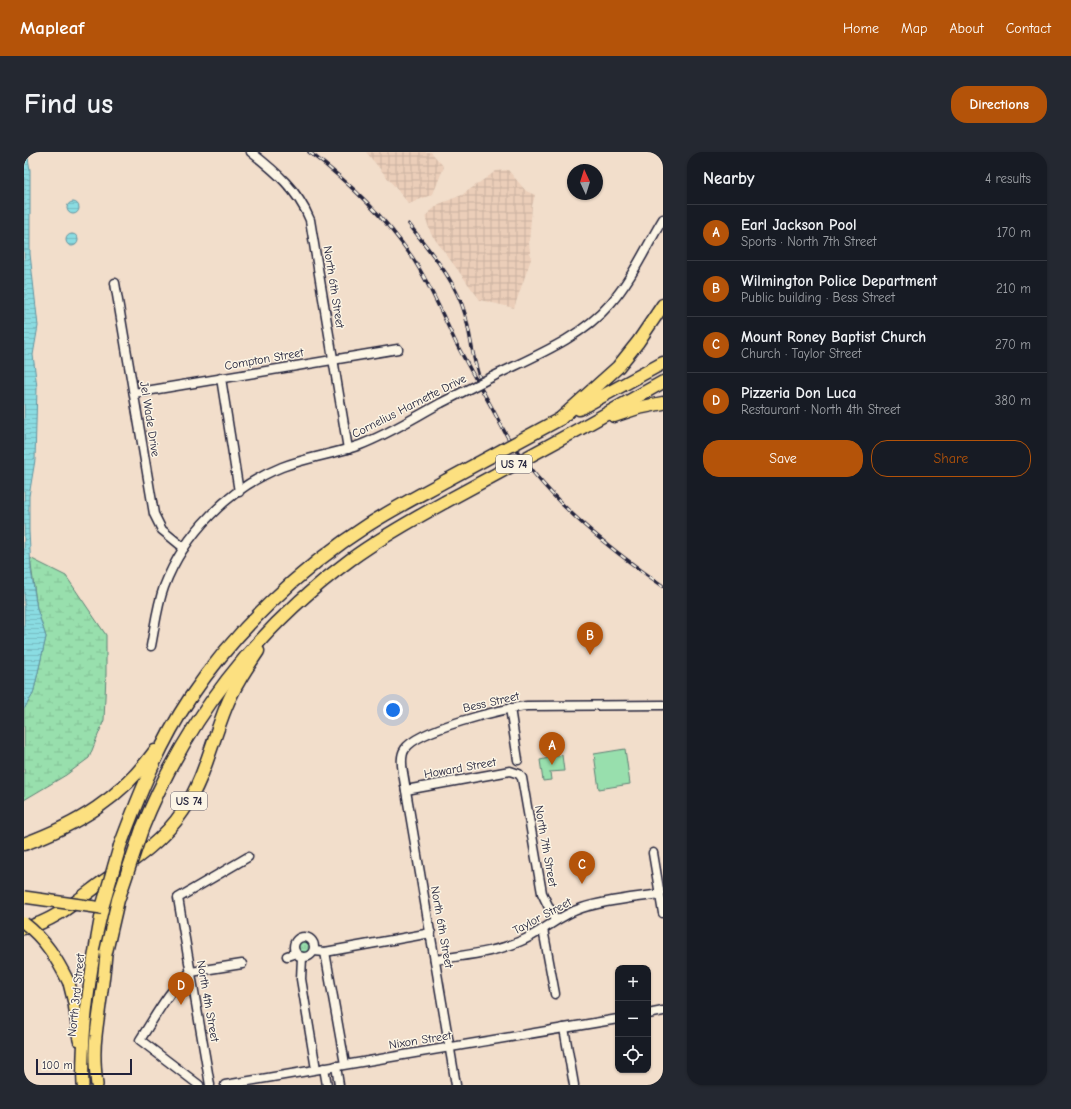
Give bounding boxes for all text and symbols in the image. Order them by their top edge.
text: Mapleaf [20,17,84,39]
text: Home [843,20,879,37]
text: Map [901,20,927,37]
text: About [949,20,984,37]
text: Contact [1006,20,1051,37]
button: Directions [951,86,1047,123]
text: Find us [24,88,113,120]
north arrow [567,164,603,200]
text: Nearby [703,169,754,188]
text: 4 results [985,171,1031,186]
text: Earl Jackson Pool [741,216,856,234]
text: A [712,225,720,240]
text: 170 m [997,225,1031,240]
text: Sports · North 7th Street [741,234,877,249]
street label: North 6th Street [321,245,348,330]
text: Wilmington Police Department [741,272,937,290]
text: B [712,281,720,296]
text: 210 m [996,281,1031,296]
text: Public building · Bess Street [741,290,895,305]
text: Mount Roney Baptist Church [741,328,926,346]
text: C [712,337,720,352]
text: 270 m [995,337,1031,352]
street label: Compton Street [223,345,305,373]
text: Church · Taylor Street [741,346,861,361]
street label: Cornelius Harnette Drive [350,371,468,441]
street label: Jel Wade Drive [137,380,163,458]
text: Pizzeria Don Luca [741,384,856,402]
text: D [712,393,720,408]
text: 380 m [995,393,1031,408]
text: Restaurant · North 4th Street [741,402,900,417]
button: Save [703,440,863,477]
button: Share [871,440,1031,477]
road number: US 74 [496,455,532,473]
pin: B [577,622,603,655]
street label: Bess Street [461,689,521,715]
your location [383,700,403,720]
pin: A [539,732,565,765]
street label: Howard Street [423,755,498,781]
road number: US 74 [171,792,207,810]
street label: North 7th Street [532,804,560,888]
pin: C [569,851,595,884]
street label: North 6th Street [428,885,456,970]
street label: Taylor Street [510,894,574,937]
street label: North 3rd Street [65,952,87,1037]
street label: North 4th Street [194,959,222,1043]
map controls [615,965,651,1073]
button: + [615,965,651,1001]
pin: D [168,972,194,1005]
button: − [615,1001,651,1037]
street label: Nixon Street [388,1028,453,1052]
button: locate [615,1037,651,1073]
scale bar [36,1057,132,1076]
text: 100 m [42,1059,73,1072]

